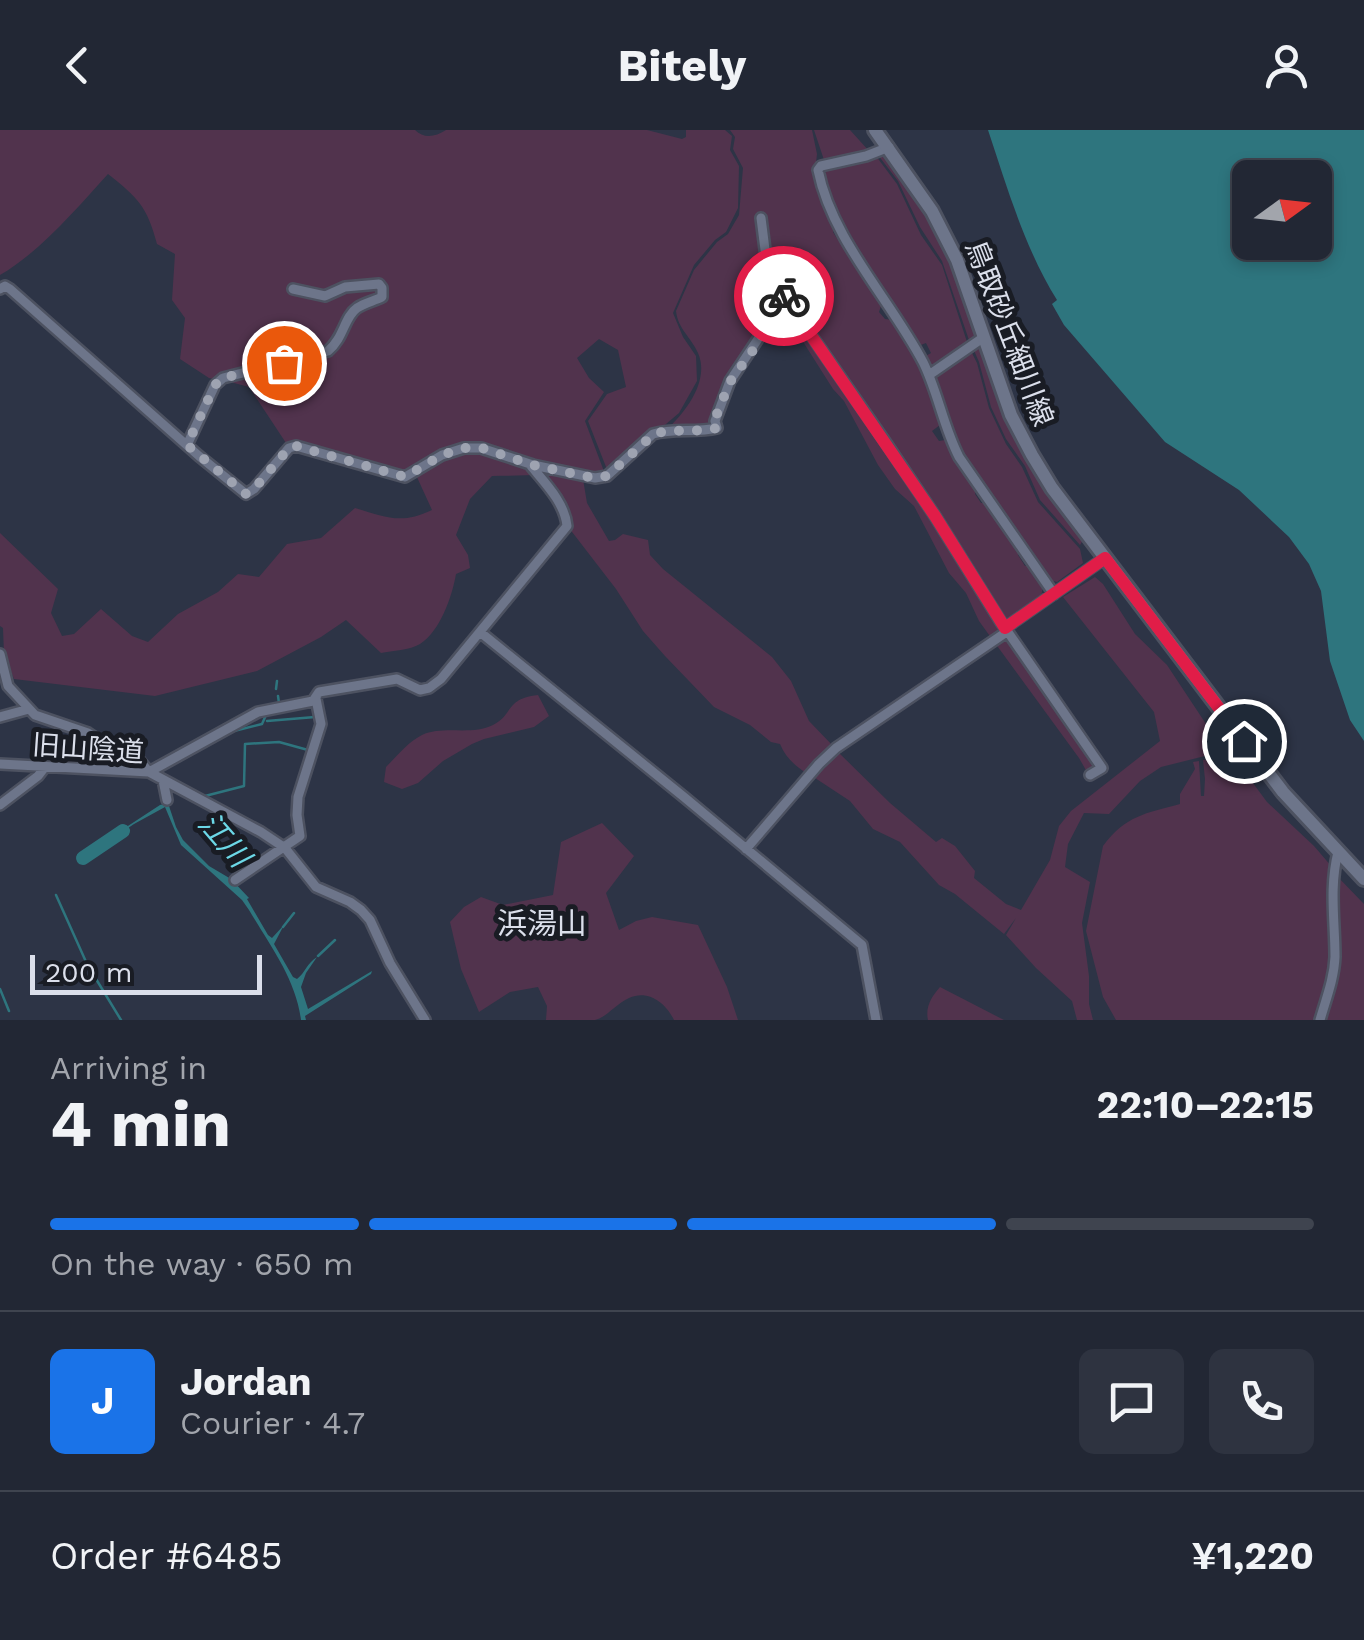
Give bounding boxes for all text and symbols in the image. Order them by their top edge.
icon: back [50,38,105,93]
icon: person [1259,38,1314,93]
text: Bitely [618,39,746,92]
north arrow [1232,160,1332,260]
map controls [1232,160,1332,260]
street label: 鳥取砂丘細川線 [959,236,1060,431]
courier [734,246,834,346]
icon: bike [757,269,812,324]
pin [242,321,327,406]
icon: bag [257,336,312,391]
pin [1202,699,1287,784]
icon: home [1217,714,1272,769]
street label: 旧山陰道 [31,728,145,769]
water label: 江川 [191,806,259,876]
district label: 浜湯山 [497,906,587,941]
scale bar [30,950,262,994]
text: 200 m [45,956,132,989]
text: Arriving in [50,1049,207,1087]
text: 22:10–22:15 [1097,1083,1314,1127]
text: 4 min [50,1086,231,1162]
text: On the way · 650 m [50,1245,354,1283]
button: chat [1079,1349,1184,1454]
button: phone [1209,1349,1314,1454]
text: Jordan [180,1360,312,1404]
text: J [91,1379,114,1423]
text: Courier · 4.7 [180,1404,365,1442]
text: Order #6485 [50,1534,283,1578]
text: ¥1,220 [1192,1534,1314,1578]

